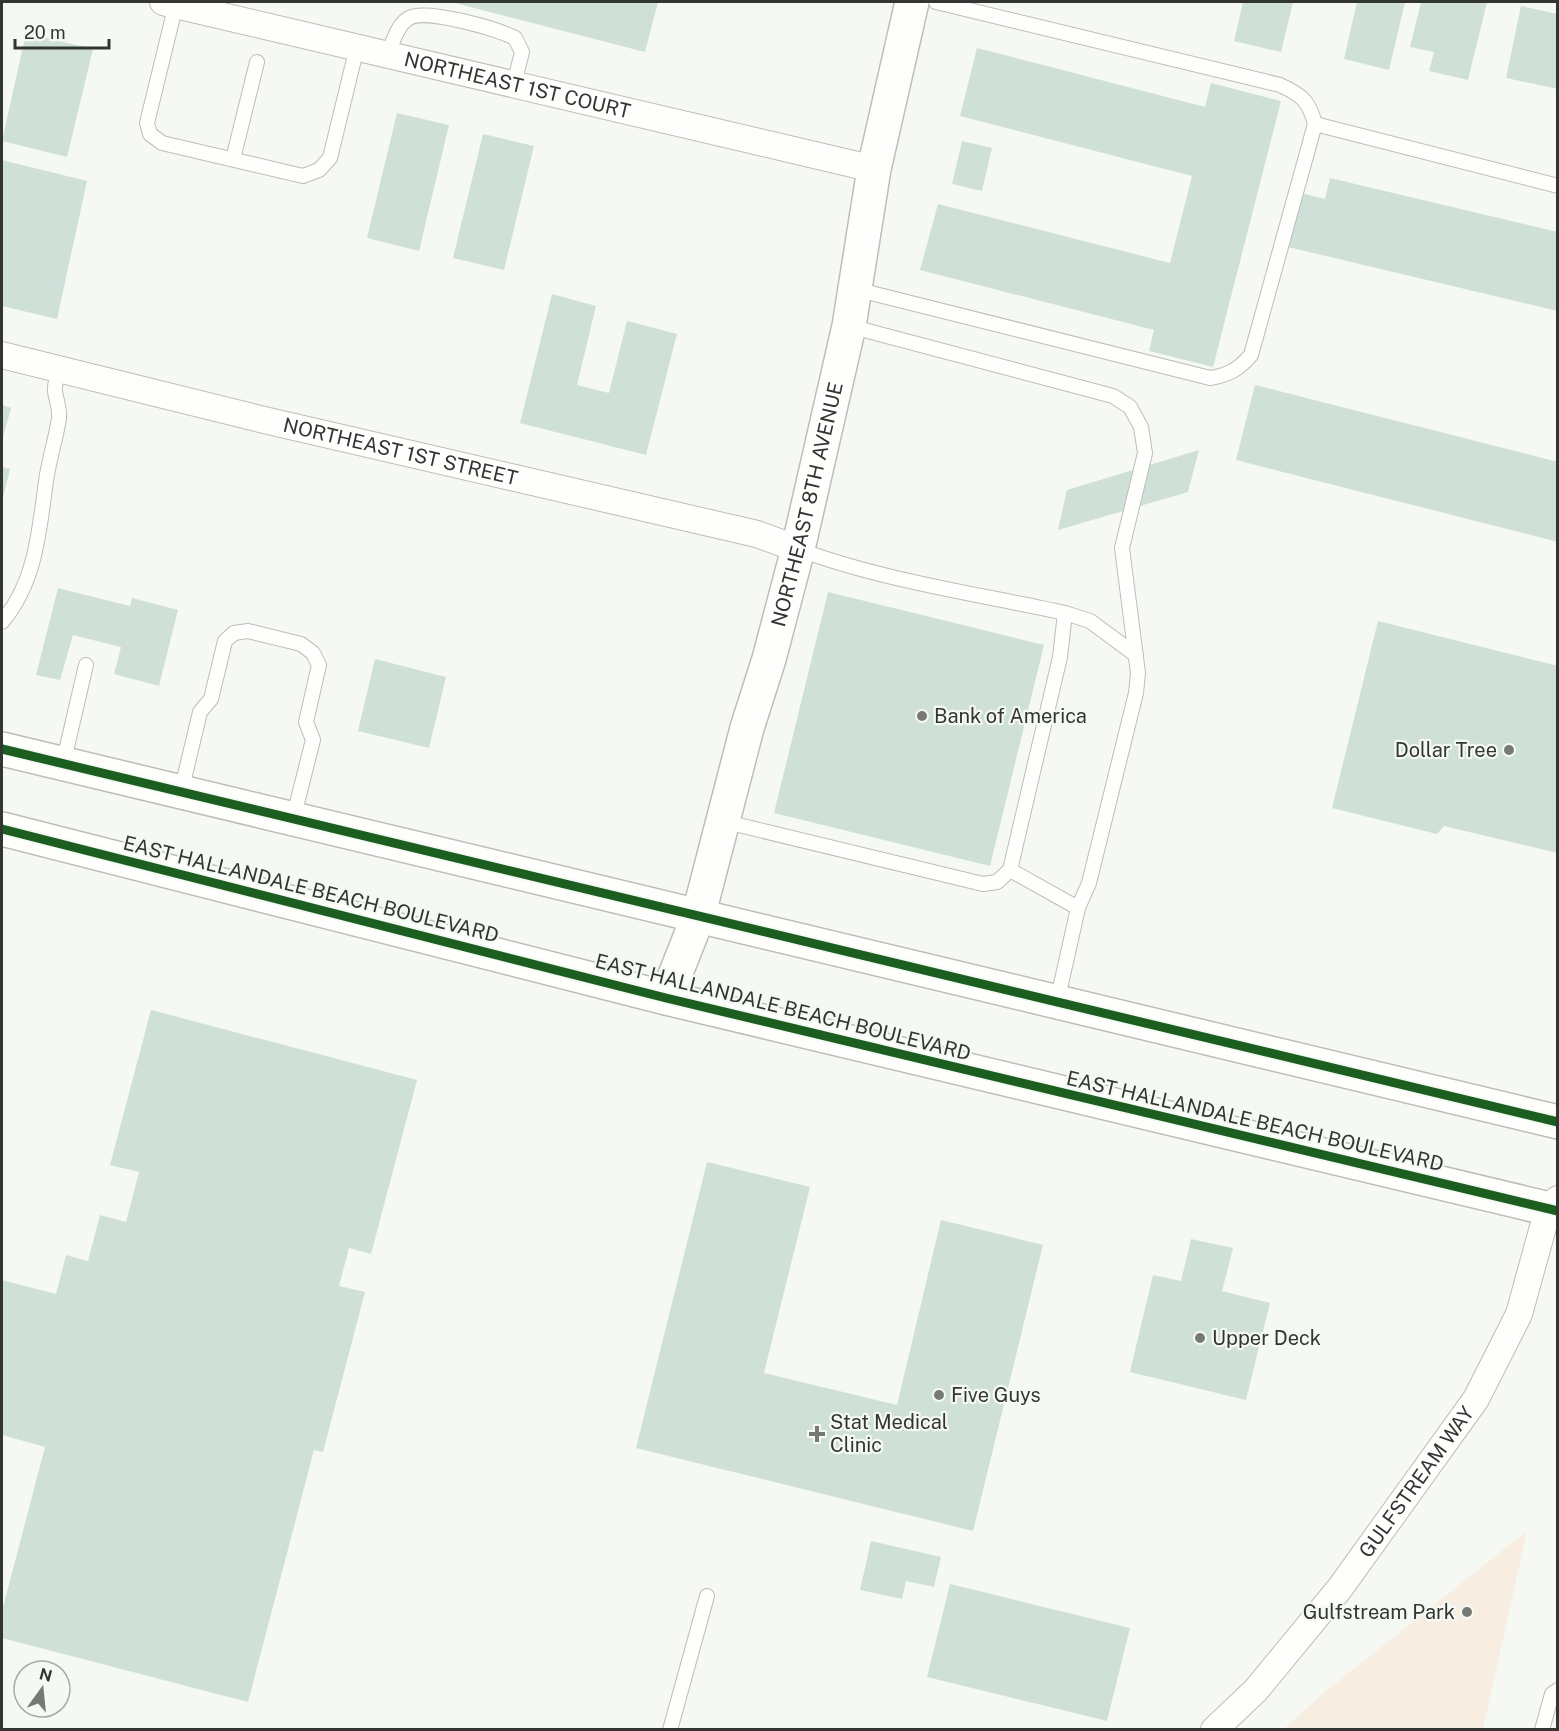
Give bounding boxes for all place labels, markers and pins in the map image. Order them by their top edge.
place label: Bank of America [934,704,1087,728]
marker: Bank of America [915,709,929,723]
place label: Dollar Tree [1395,738,1497,762]
marker: Dollar Tree [1502,743,1516,757]
place label: Upper Deck [1212,1326,1321,1350]
marker: Upper Deck [1193,1331,1207,1345]
place label: Five Guys [951,1383,1041,1407]
marker: Five Guys [932,1388,946,1402]
place label: Stat Medical Clinic [830,1410,948,1457]
marker: Stat Medical Clinic [808,1425,826,1443]
place label: Gulfstream Park [1303,1600,1455,1624]
marker: Gulfstream Park [1460,1605,1474,1619]

